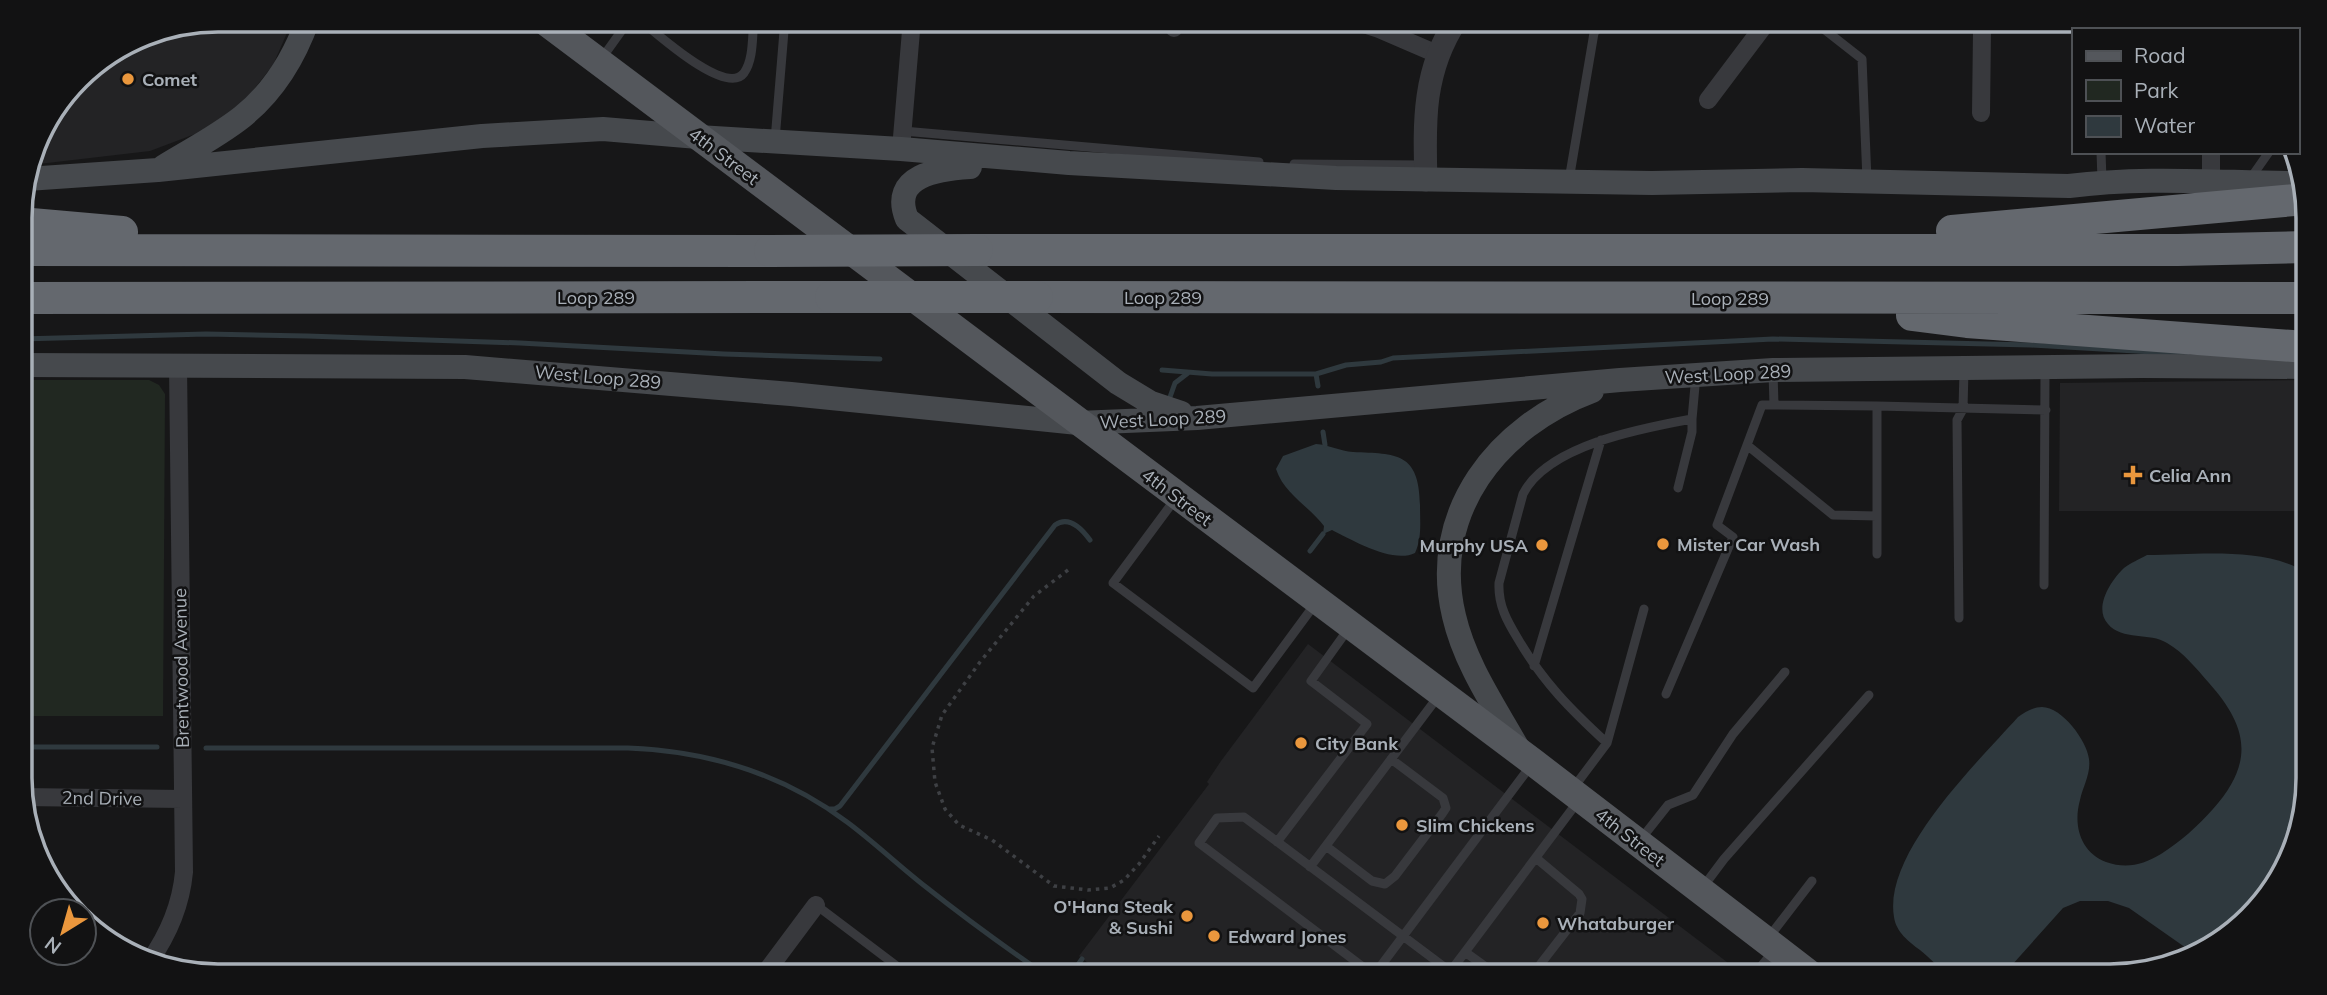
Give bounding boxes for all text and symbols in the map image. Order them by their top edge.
legend [2072,28,2299,154]
text: Road [2134,42,2185,68]
place label: Comet [142,68,197,91]
marker: Comet [120,71,136,87]
text: Park [2134,77,2178,103]
text: Water [2134,112,2195,138]
street label: 4th Street [684,122,764,190]
street label: Loop 289 [557,286,635,309]
street label: Loop 289 [1124,286,1202,309]
street label: Loop 289 [1691,287,1769,310]
street label: West Loop 289 [1664,359,1792,389]
street label: West Loop 289 [534,360,662,394]
street label: West Loop 289 [1099,404,1227,434]
street label: 4th Street [1137,463,1217,531]
place label: Celia Ann [2149,464,2231,487]
marker: Celia Ann [2123,465,2143,485]
place label: Mister Car Wash [1677,533,1820,556]
place label: Murphy USA [1420,534,1528,557]
marker: Mister Car Wash [1655,536,1671,552]
marker: Murphy USA [1534,537,1550,553]
street label: Brentwood Avenue [168,588,194,748]
place label: City Bank [1315,732,1399,755]
marker: City Bank [1293,735,1309,751]
street label: 2nd Drive [62,786,142,810]
street label: 4th Street [1591,803,1669,871]
place label: Slim Chickens [1416,814,1535,837]
marker: Slim Chickens [1394,817,1410,833]
place label: O'Hana Steak & Sushi [1053,895,1174,939]
north arrow [28,897,98,967]
marker: O'Hana Steak & Sushi [1179,908,1195,924]
place label: Whataburger [1557,912,1675,935]
marker: Whataburger [1535,915,1551,931]
place label: Edward Jones [1228,925,1347,948]
marker: Edward Jones [1206,928,1222,944]
text: N [40,932,66,959]

